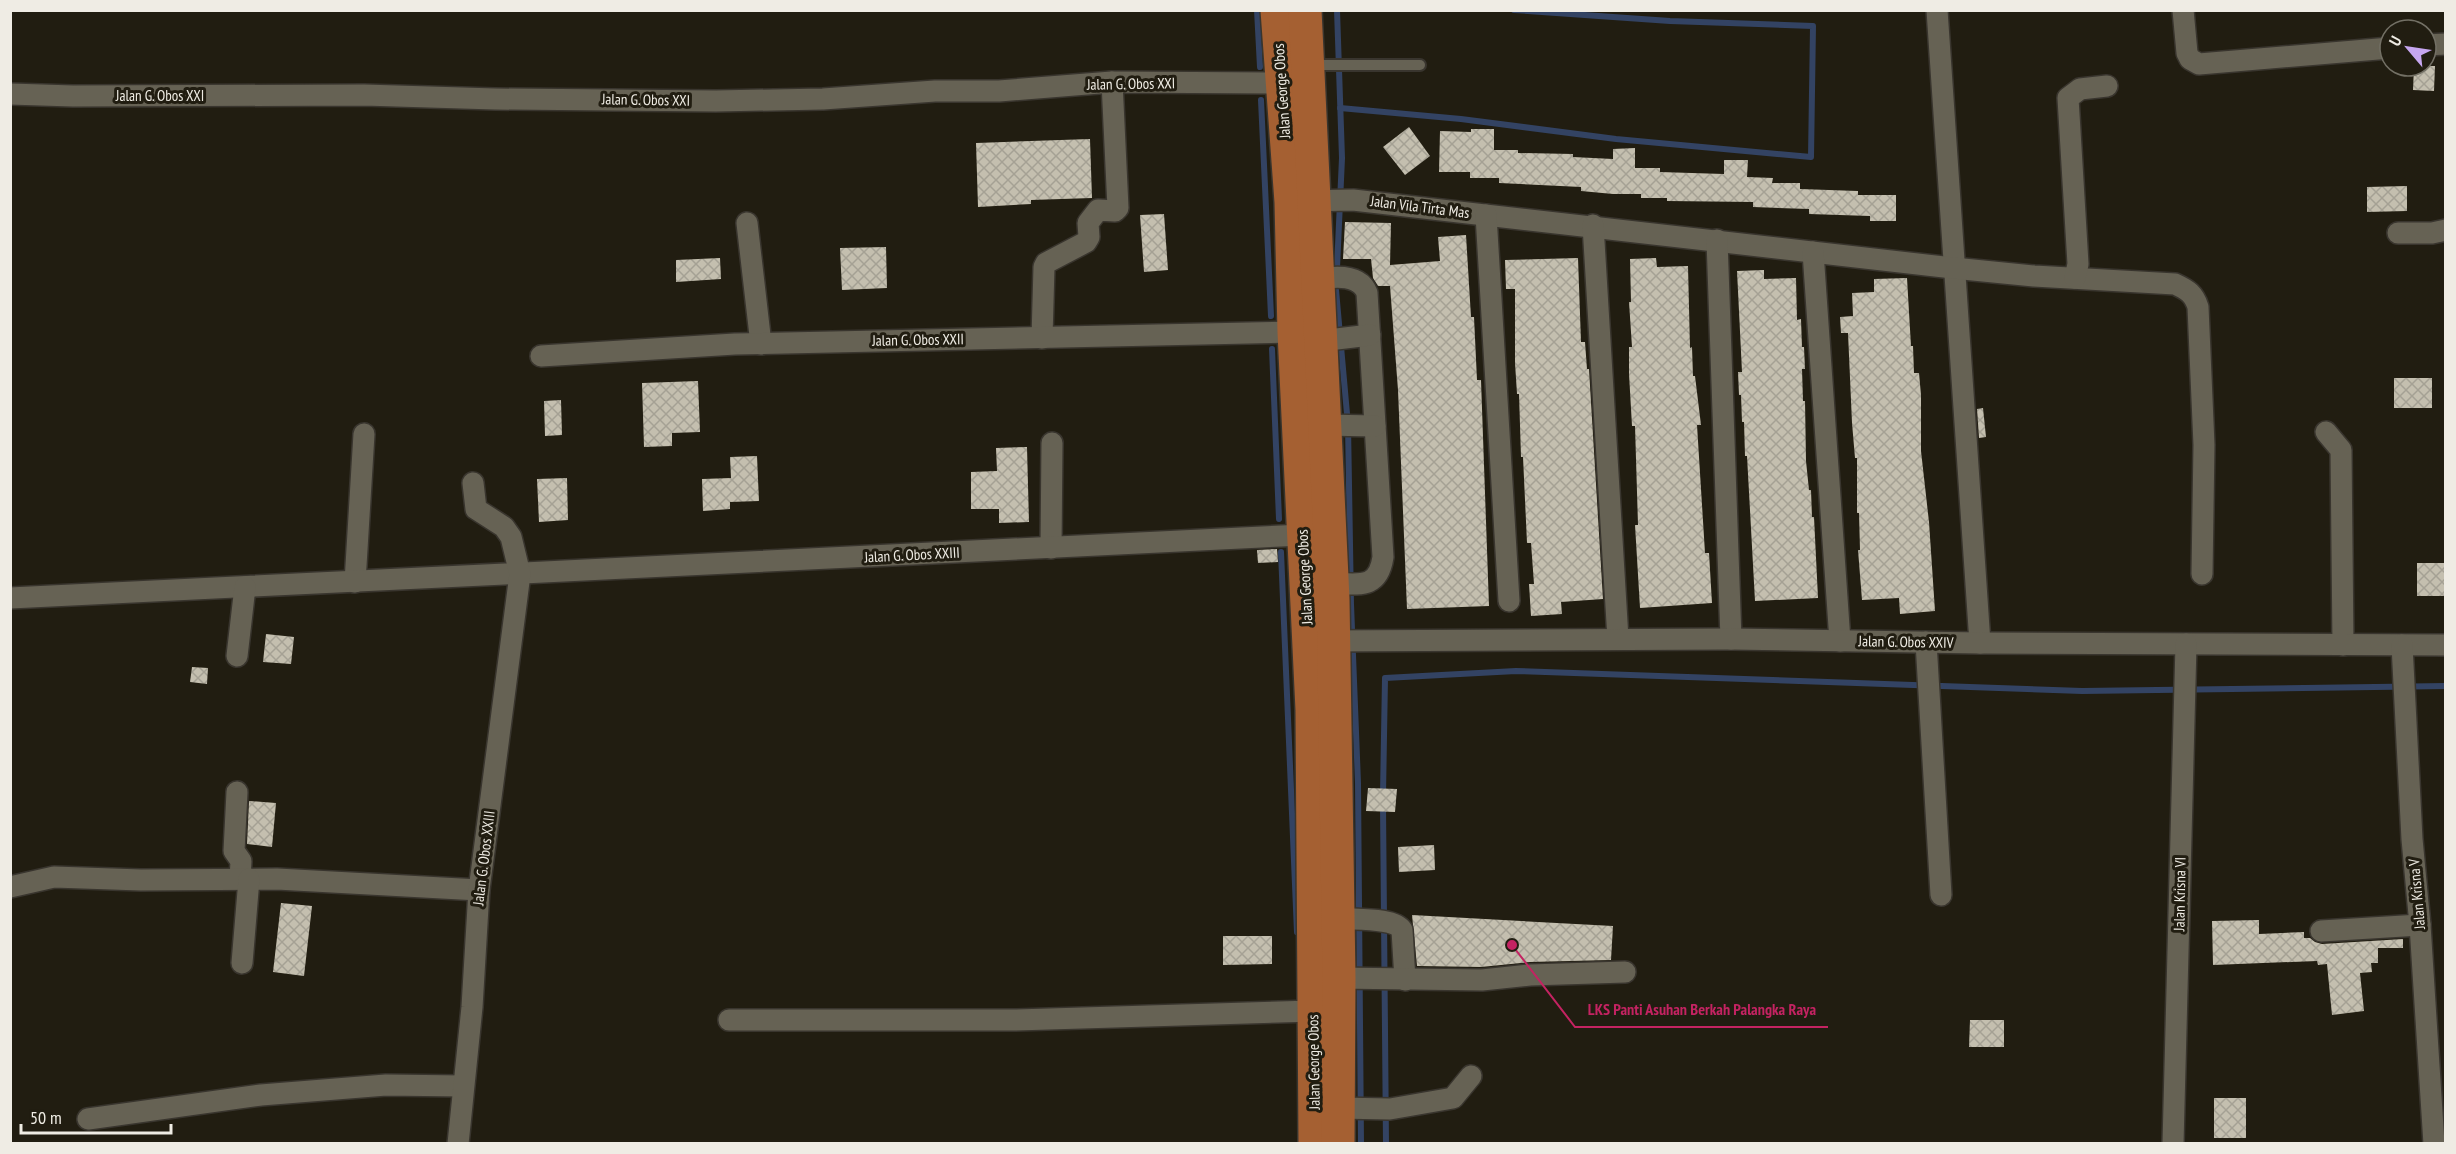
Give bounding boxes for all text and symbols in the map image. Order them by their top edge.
north arrow [2378,18,2438,78]
text: U [2384,32,2406,49]
street label: Jalan George Obos [1269,43,1294,140]
street label: Jalan G. Obos XXI [1086,73,1175,94]
street label: Jalan G. Obos XXI [115,86,204,105]
street label: Jalan G. Obos XXI [601,89,690,110]
street label: Jalan Vila Tirta Mas [1369,191,1471,222]
street label: Jalan G. Obos XXII [871,329,964,350]
street label: Jalan George Obos [1293,529,1317,626]
street label: Jalan G. Obos XXIII [863,543,960,567]
street label: Jalan G. Obos XXIV [1857,631,1954,652]
street label: Jalan G. Obos XXIII [468,809,499,907]
street label: Jalan Krisna VI [2169,857,2190,932]
street label: Jalan Krisna V [2404,858,2429,931]
callout: LKS Panti Asuhan Berkah Palangka Raya [1575,993,1828,1027]
text: LKS Panti Asuhan Berkah Palangka Raya [1588,999,1817,1019]
street label: Jalan George Obos [1303,1014,1324,1111]
scale bar [21,1097,171,1135]
text: 50 m [30,1106,62,1129]

